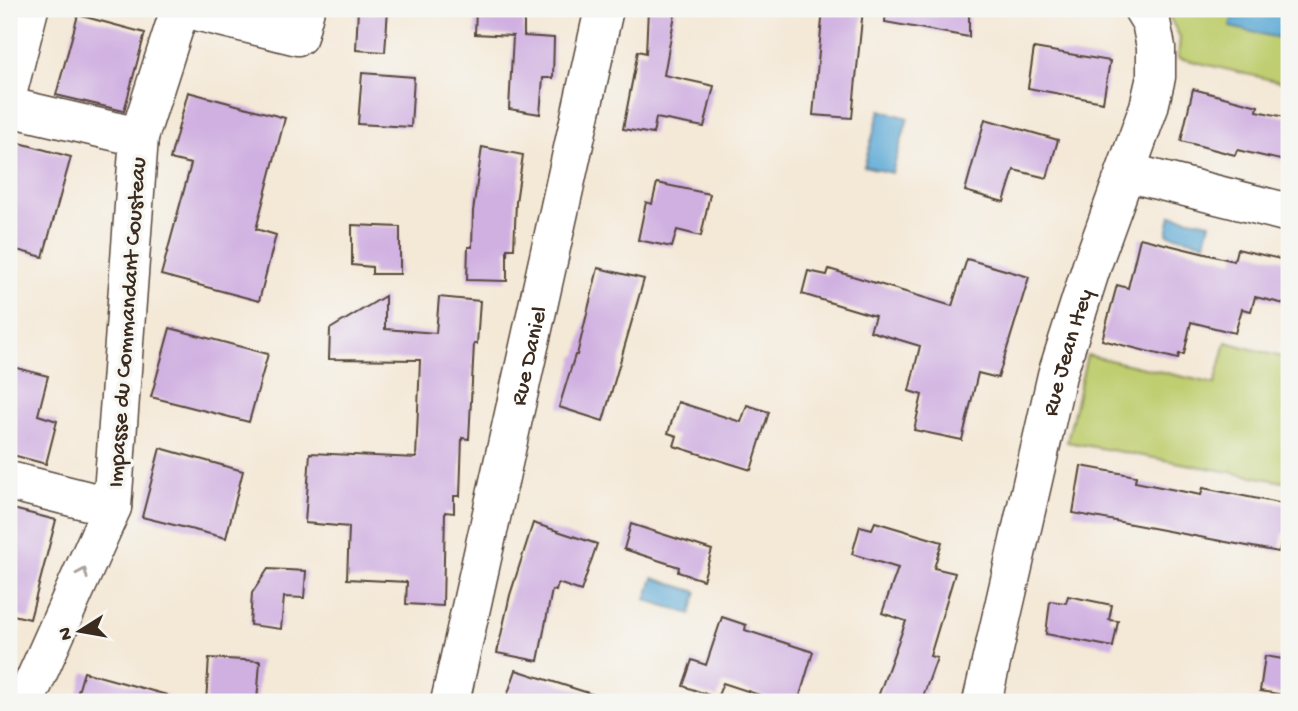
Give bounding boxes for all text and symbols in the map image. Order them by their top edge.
street label: Impasse du Commandant Cousteau [103,156,154,488]
street label: Rue Jean Itey [1038,286,1101,419]
street label: Rue Daniel [506,304,555,408]
one-way arrow [75,568,89,580]
north arrow [46,596,116,666]
text: N [54,625,79,642]

